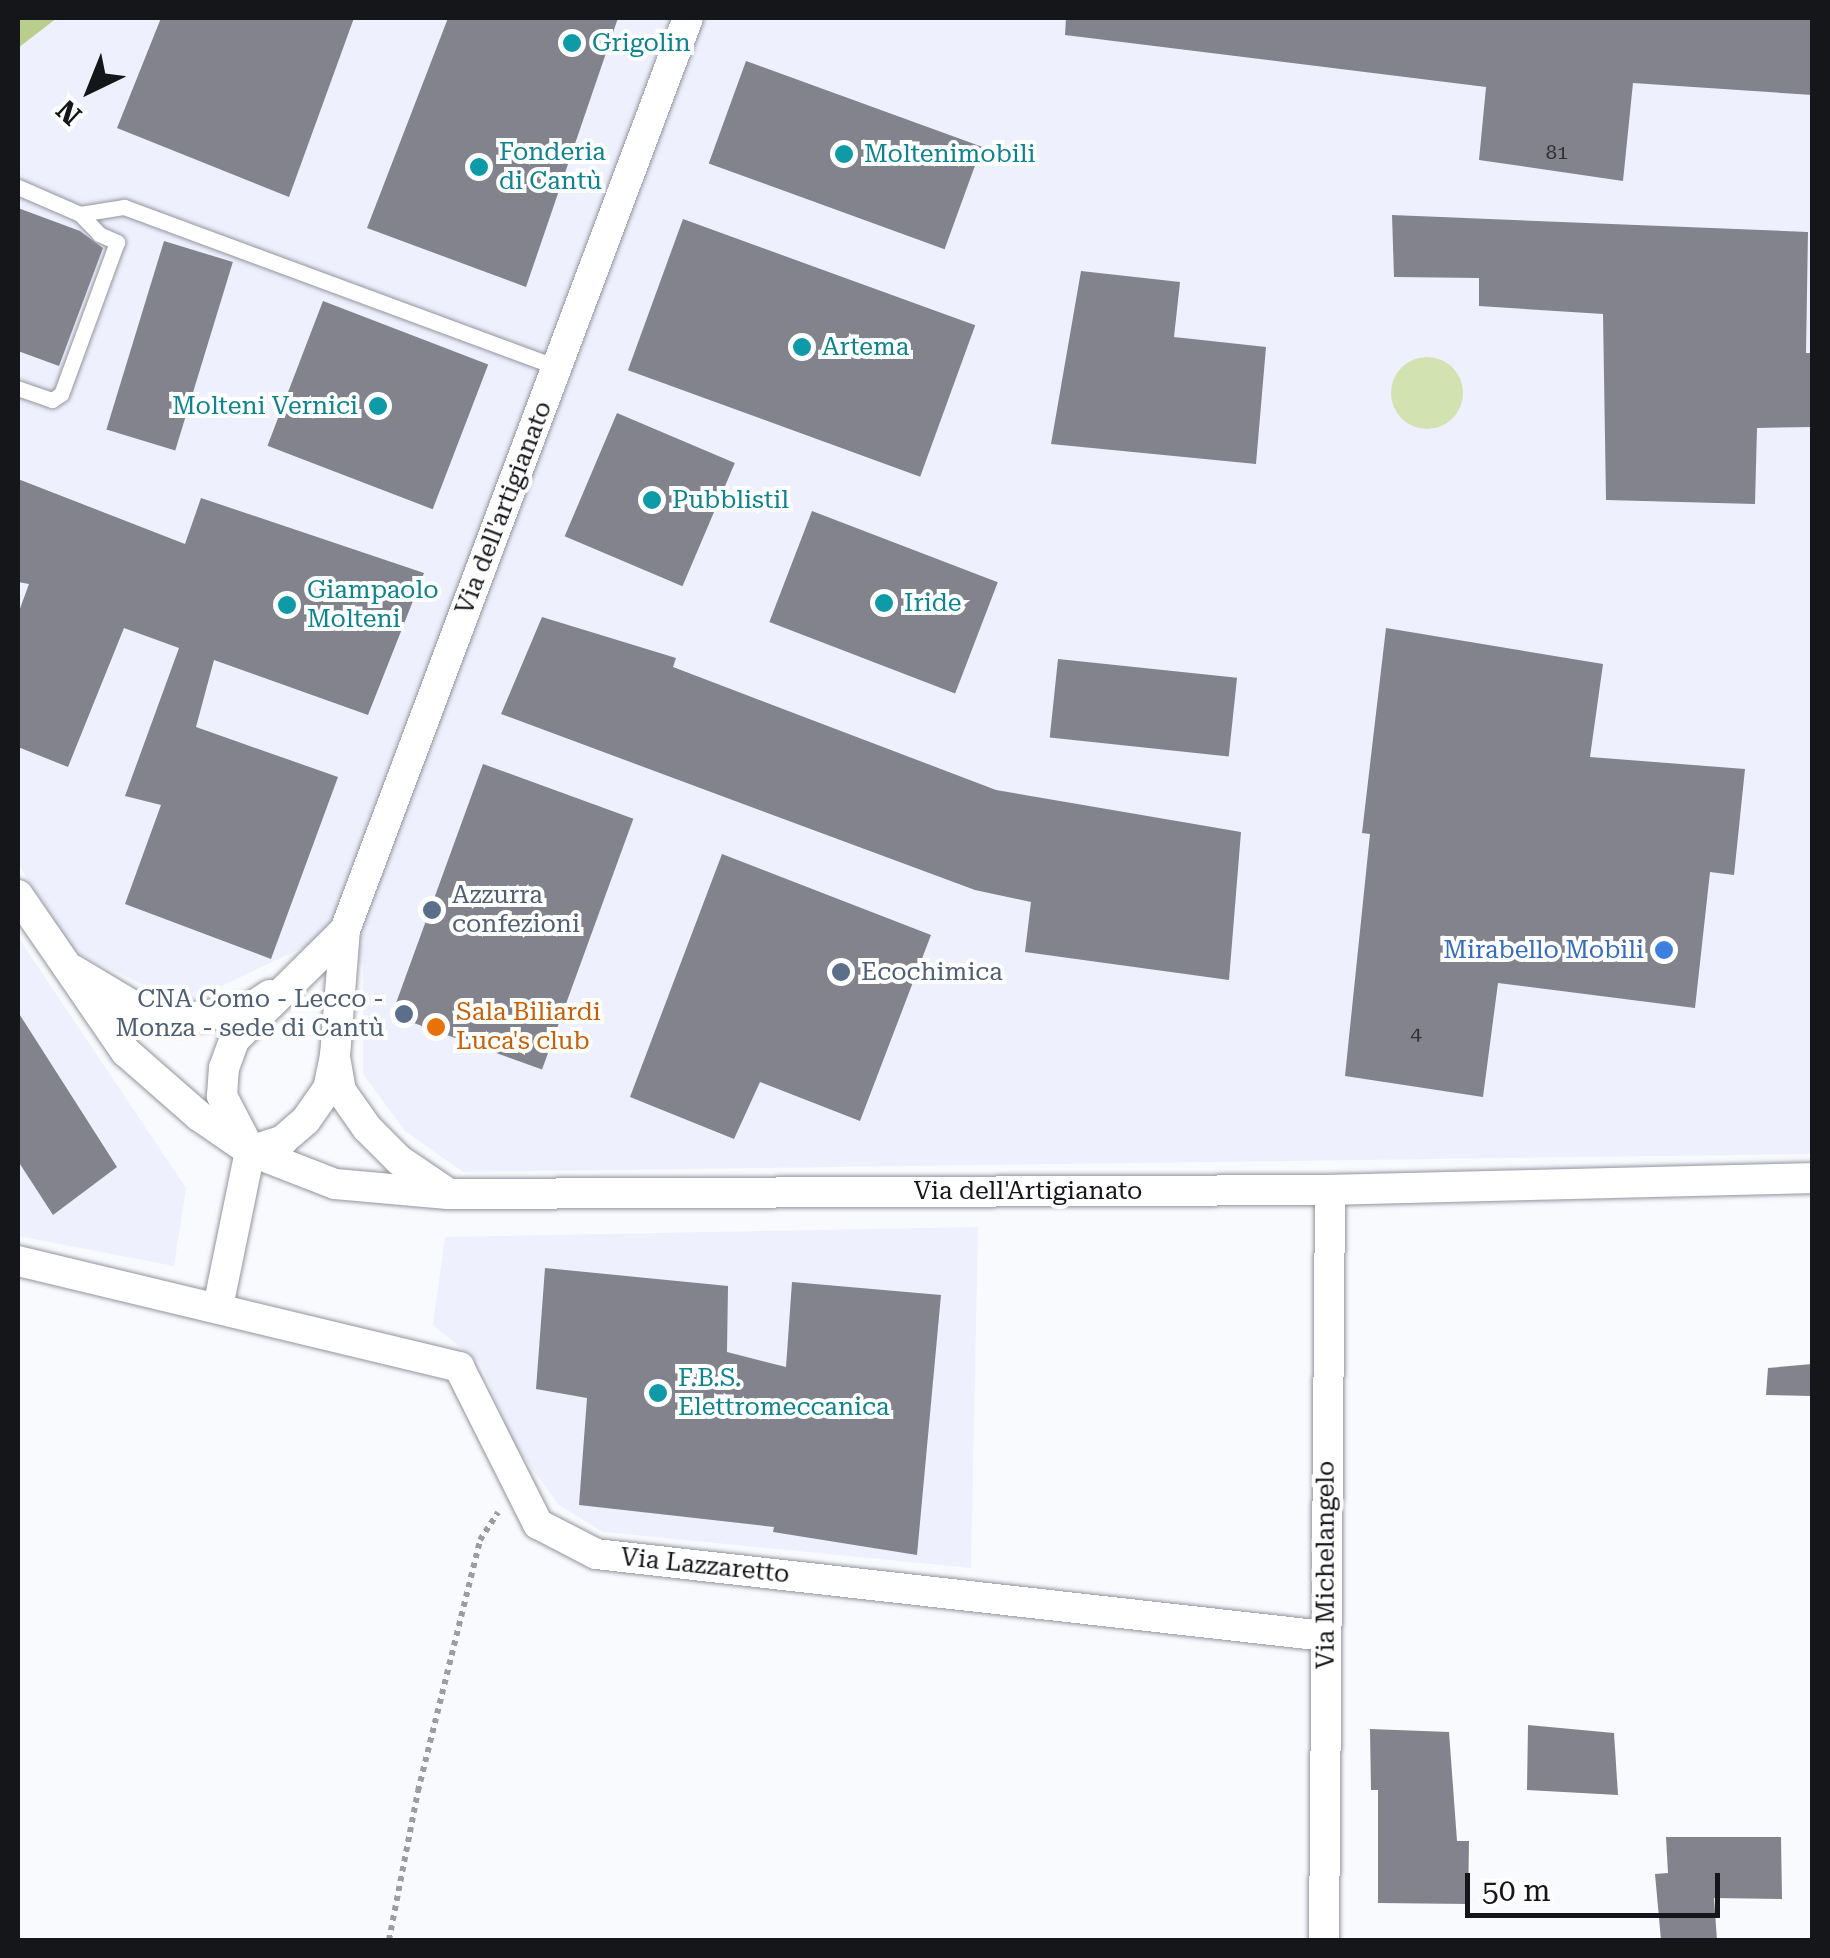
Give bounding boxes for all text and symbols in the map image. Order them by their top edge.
place label: Grigolin [592,28,691,58]
marker: Grigolin [561,32,583,54]
north arrow [40,40,140,140]
text: N [50,93,88,132]
place label: Fonderia di Cantù [499,138,606,197]
place label: Moltenimobili [864,139,1035,169]
house number: 81 [1546,140,1568,164]
marker: Moltenimobili [833,143,855,165]
marker: Fonderia di Cantù [468,156,490,178]
place label: Artema [822,332,909,362]
marker: Artema [791,336,813,358]
place label: Molteni Vernici [172,391,358,421]
marker: Molteni Vernici [367,395,389,417]
street label: Via dell'artigianato [449,397,559,619]
place label: Pubblistil [672,485,789,515]
marker: Pubblistil [641,489,663,511]
place label: Giampaolo Molteni [307,576,438,635]
place label: Iride [904,588,961,618]
marker: Iride [873,592,895,614]
marker: Giampaolo Molteni [276,594,298,616]
place label: Azzurra confezioni [452,881,580,940]
marker: Azzurra confezioni [421,899,443,921]
place label: Mirabello Mobili [1443,935,1644,965]
marker: Mirabello Mobili [1653,939,1675,961]
place label: Ecochimica [861,957,1003,987]
marker: Ecochimica [830,961,852,983]
place label: CNA Como - Lecco - Monza - sede di Cantù [115,985,384,1044]
place label: Sala Biliardi Luca's club [456,998,601,1057]
marker: CNA Como - Lecco - Monza - sede di Cantù [393,1003,415,1025]
marker: Sala Biliardi Luca's club [425,1016,447,1038]
house number: 4 [1410,1021,1422,1045]
street label: Via dell'Artigianato [914,1176,1142,1206]
place label: F.B.S. Elettromeccanica [678,1364,890,1423]
marker: F.B.S. Elettromeccanica [647,1382,669,1404]
street label: Via Michelangelo [1311,1461,1341,1669]
street label: Via Lazzaretto [619,1542,791,1590]
scale bar [1470,1853,1725,1915]
text: 50 m [1482,1873,1551,1908]

